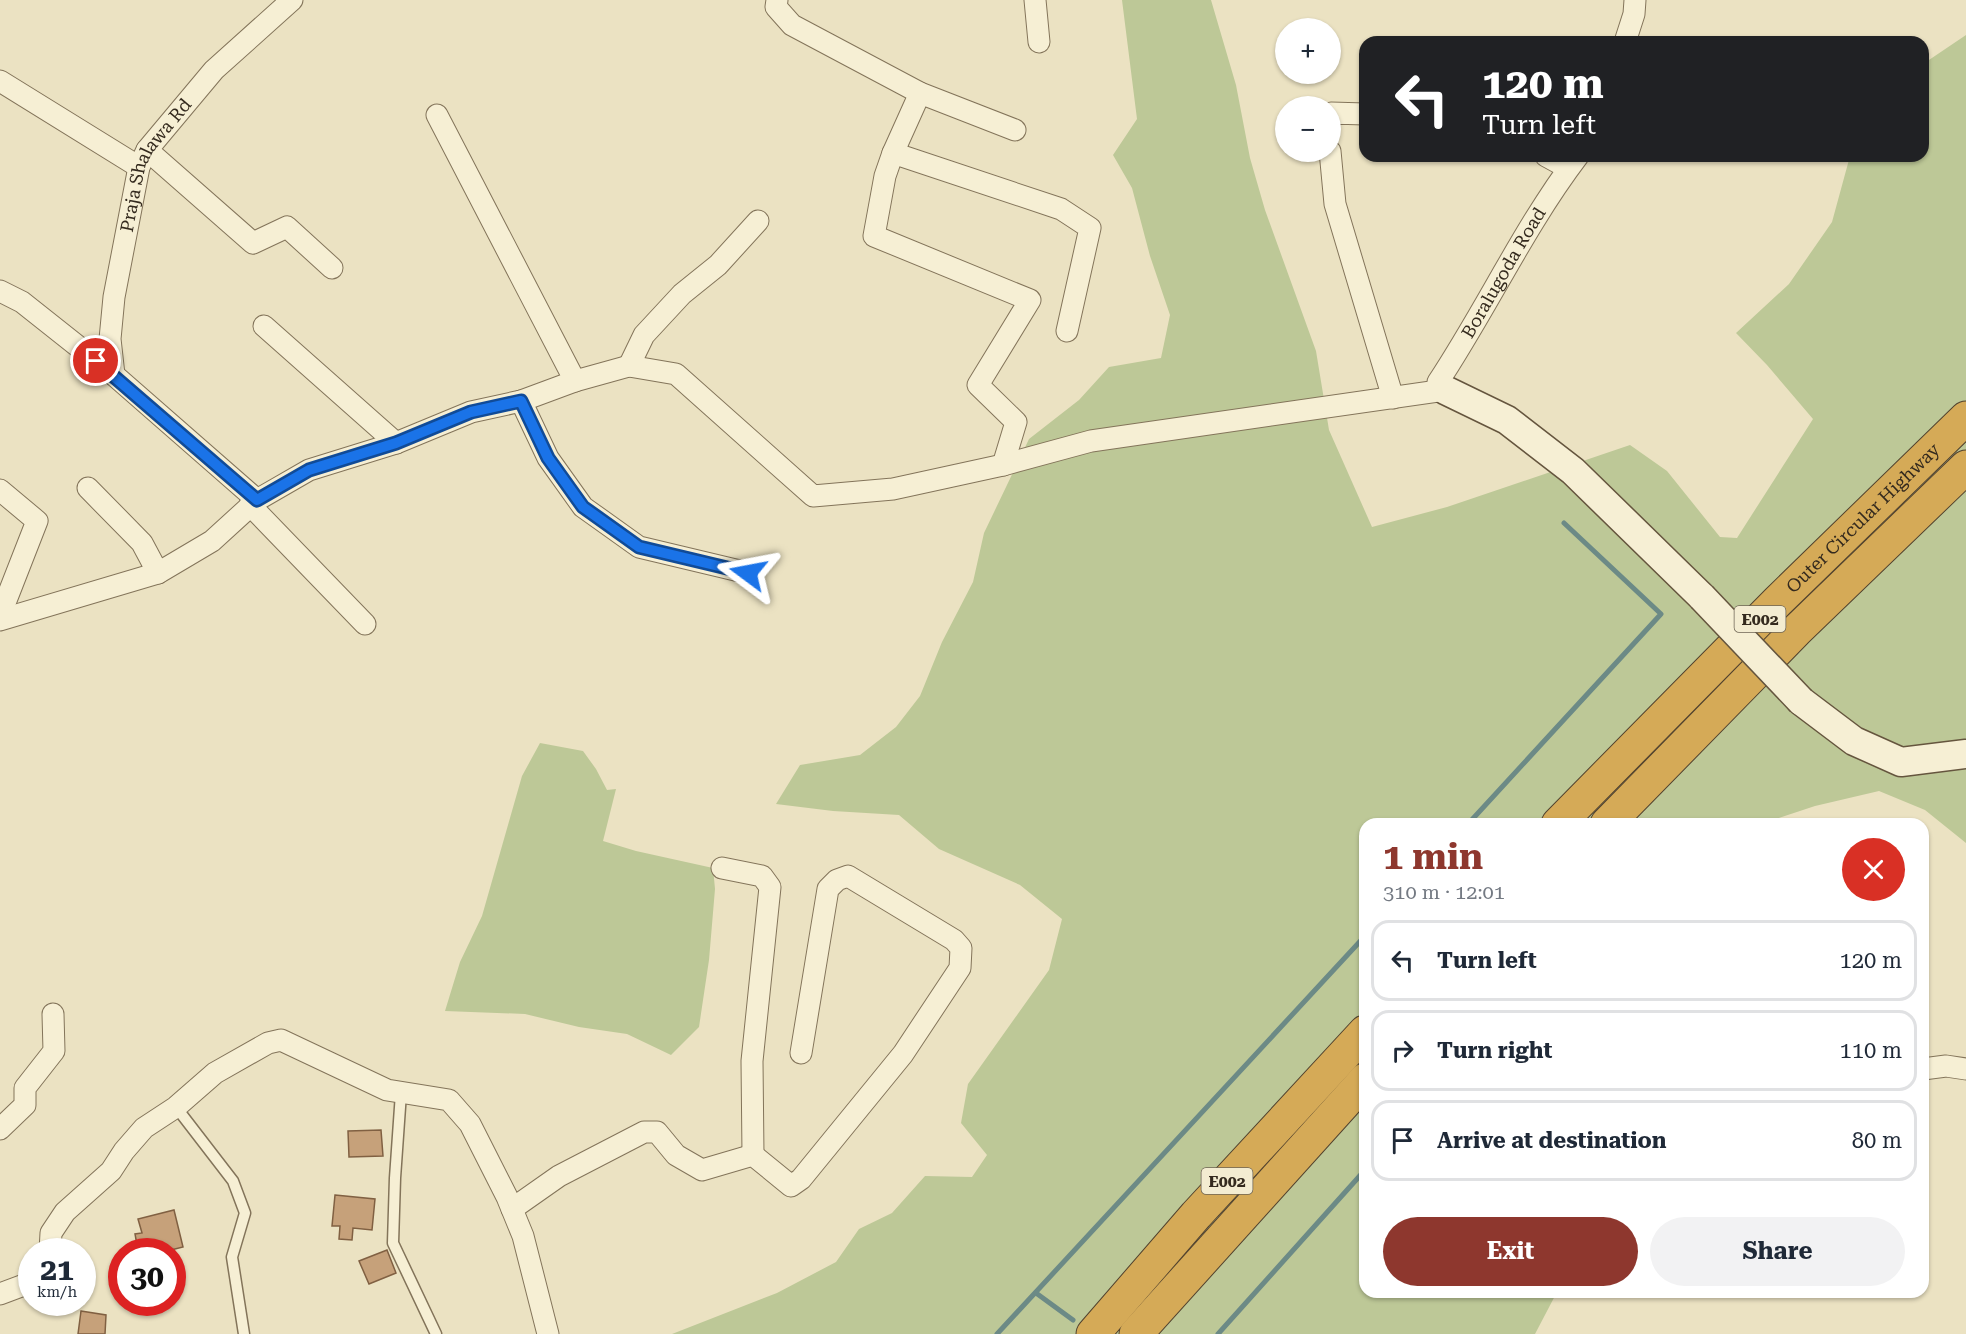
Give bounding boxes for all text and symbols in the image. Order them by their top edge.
map controls [1275,18,1341,162]
button: + [1275,18,1341,84]
text: 120 m [1482,59,1604,108]
icon: left [1383,60,1461,138]
street label: Praja Shalawa Rd [116,94,196,234]
button: − [1275,96,1341,162]
text: Turn left [1482,109,1596,141]
street label: Boralugoda Road [1457,203,1550,342]
pin [70,335,121,386]
icon: arrive [79,344,112,377]
street label: Outer Circular Highway [1782,438,1944,597]
position arrow [716,541,780,605]
road number: E002 [1734,606,1786,632]
text: 1 min [1383,836,1483,878]
button: close [1842,838,1905,901]
text: 310 m · 12:01 [1383,880,1505,904]
icon: left [1386,944,1419,977]
text: Turn left [1437,948,1537,973]
text: 120 m [1839,948,1902,973]
icon: right [1386,1034,1419,1067]
text: Turn right [1437,1038,1552,1063]
text: 110 m [1839,1038,1902,1063]
icon: arrive [1386,1124,1419,1157]
text: Arrive at destination [1437,1128,1666,1153]
text: 80 m [1852,1128,1902,1153]
road number: E002 [1202,1168,1252,1194]
button: Exit [1383,1217,1638,1286]
button: Share [1650,1217,1905,1286]
speed limit sign: 30 [108,1238,186,1316]
text: 21 [40,1252,74,1287]
text: km/h [37,1283,77,1301]

